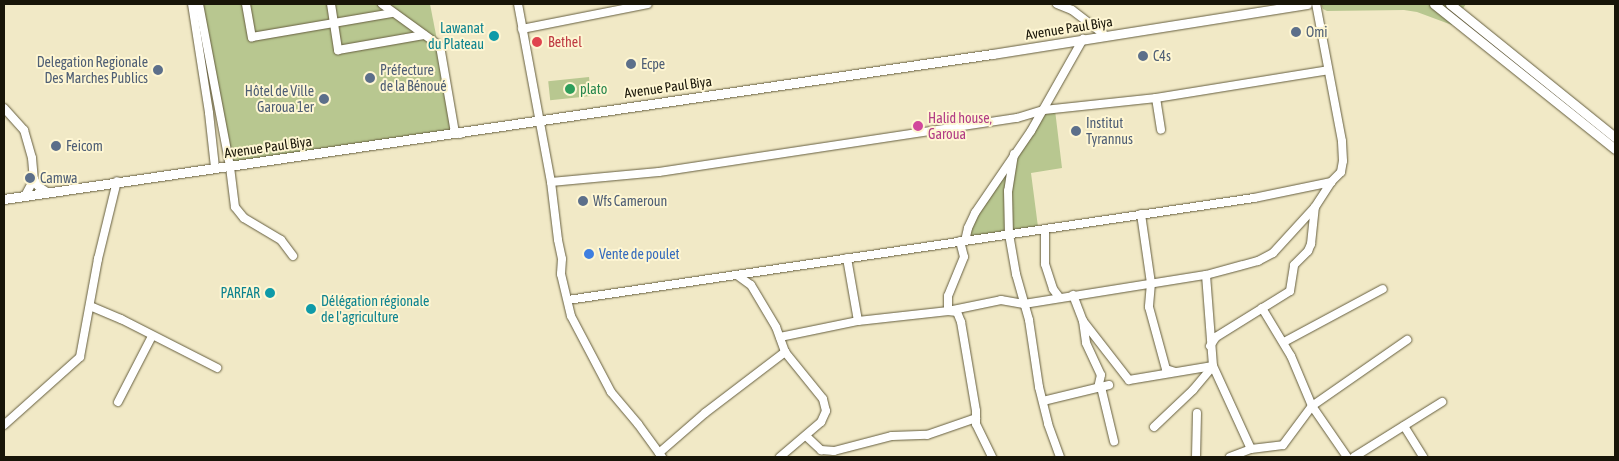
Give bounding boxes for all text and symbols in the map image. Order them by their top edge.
street label: Avenue Paul Biya [1024,13,1114,43]
place label: Lawanat du Plateau [428,20,484,52]
place label: Omi [1306,24,1327,40]
marker: Omi [1290,26,1302,38]
marker: Lawanat du Plateau [488,30,500,42]
place label: Bethel [548,34,582,50]
marker: Bethel [530,35,544,49]
place label: C4s [1153,48,1171,64]
marker: C4s [1137,50,1149,62]
place label: Delegation Regionale Des Marches Publics [37,54,148,86]
place label: Ecpe [641,56,665,72]
marker: Ecpe [625,58,637,70]
place label: Préfecture de la Bénoué [380,62,447,94]
marker: Delegation Regionale Des Marches Publics [152,64,164,76]
marker: Préfecture de la Bénoué [364,72,376,84]
street label: Avenue Paul Biya [623,73,713,101]
place label: plato [580,81,607,97]
place label: Hôtel de Ville Garoua 1er [245,83,314,115]
marker: plato [564,83,576,95]
marker: Hôtel de Ville Garoua 1er [318,93,330,105]
place label: Halid house, Garoua [928,110,992,142]
place label: Institut Tyrannus [1086,115,1133,148]
marker: Halid house, Garoua [912,120,924,132]
marker: Institut Tyrannus [1070,125,1082,137]
street label: Avenue Paul Biya [223,133,313,161]
place label: Feicom [66,138,103,154]
marker: Feicom [50,140,62,152]
place label: Camwa [40,170,78,186]
marker: Camwa [24,172,36,184]
place label: Wfs Cameroun [593,193,667,209]
marker: Wfs Cameroun [577,195,589,207]
place label: Vente de poulet [599,246,680,262]
marker: Vente de poulet [583,248,595,260]
place label: PARFAR [221,285,260,301]
marker: PARFAR [264,287,276,299]
place label: Délégation régionale de l'agriculture [321,293,429,326]
marker: Délégation régionale de l'agriculture [305,303,317,315]

